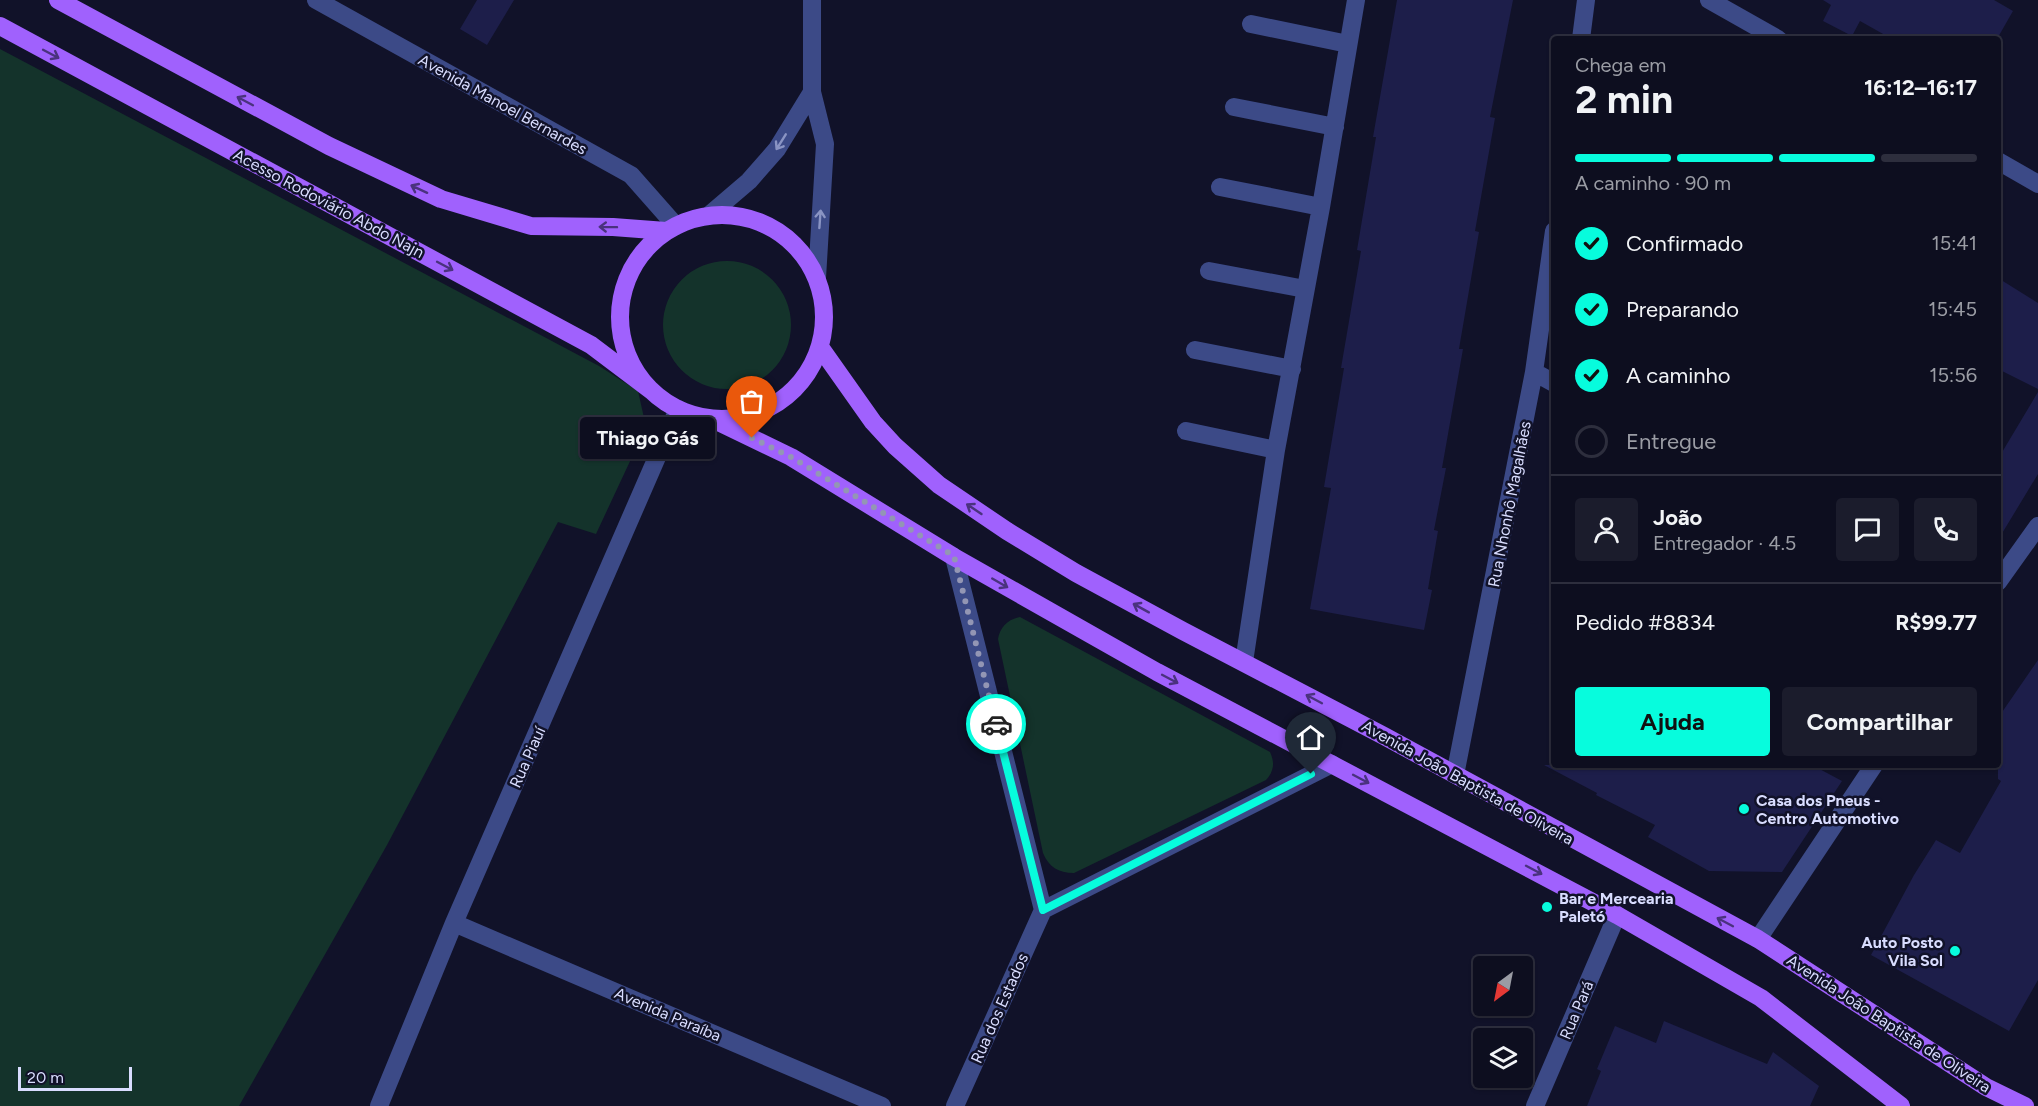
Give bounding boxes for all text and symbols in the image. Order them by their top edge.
one-way arrow [42,49,60,60]
street label: Avenida Manoel Bernardes [415,50,590,159]
text: Chega em [1575,53,1666,77]
text: 16:12–16:17 [1864,74,1977,101]
text: 2 min [1575,76,1673,123]
one-way arrow [237,95,255,106]
one-way arrow [774,133,786,150]
street label: Acesso Rodoviário Abdo Najn [230,145,427,262]
text: A caminho · 90 m [1575,171,1731,195]
one-way arrow [411,182,429,194]
one-way arrow [815,210,826,230]
one-way arrow [598,222,618,233]
icon: check [1575,227,1608,260]
text: Confirmado [1626,230,1743,257]
text: 15:41 [1932,231,1977,255]
one-way arrow [436,260,453,272]
icon: check [1575,293,1608,326]
text: Preparando [1626,296,1739,323]
text: 15:45 [1928,297,1977,321]
icon: check [1575,359,1608,392]
text: A caminho [1626,362,1731,389]
text: 15:56 [1929,363,1977,387]
pin [726,376,777,438]
icon: bag [735,385,768,418]
callout: Thiago Gás [581,417,716,459]
street label: Rua Nhonhô Magalhães [1484,419,1535,589]
text: Thiago Gás [596,426,699,450]
text: Entregue [1626,428,1716,455]
button: person [1575,498,1638,561]
button: chat [1836,498,1899,561]
button: phone [1914,498,1977,561]
one-way arrow [965,502,982,515]
text: João [1653,504,1702,531]
text: Entregador · 4.5 [1653,531,1796,555]
one-way arrow [991,577,1008,589]
one-way arrow [1133,602,1150,614]
text: Pedido #8834 [1575,609,1715,636]
text: R$99.77 [1895,609,1977,636]
one-way arrow [1161,673,1178,685]
button: Ajuda [1575,687,1770,756]
button: Compartilhar [1782,687,1977,756]
one-way arrow [1305,693,1323,704]
courier [966,694,1026,754]
icon: car [980,708,1013,741]
pin [1285,712,1336,774]
street label: Avenida João Baptista de Oliveira [1359,716,1577,849]
icon: home [1294,721,1327,754]
street label: Rua Piauí [506,723,550,791]
one-way arrow [1352,773,1369,785]
place label: Casa dos Pneus - Centro Automotivo [1756,791,1899,828]
marker: Casa dos Pneus - Centro Automotivo [1737,802,1751,816]
one-way arrow [1524,865,1542,877]
place label: Bar e Mercearia Paletó [1559,889,1673,926]
marker: Bar e Mercearia Paletó [1540,900,1554,914]
one-way arrow [1717,916,1734,928]
place label: Auto Posto Vila Sol [1861,933,1943,970]
marker: Auto Posto Vila Sol [1948,944,1962,958]
street label: Rua dos Estados [967,950,1032,1066]
street label: Avenida João Baptista de Oliveira [1783,950,1994,1097]
north arrow [1473,956,1533,1016]
map controls [1473,956,1533,1088]
street label: Rua Pará [1556,978,1597,1042]
street label: Avenida Paraíba [612,983,724,1045]
button: layers [1473,1028,1533,1088]
scale bar [18,1064,132,1092]
text: 20 m [27,1068,64,1087]

